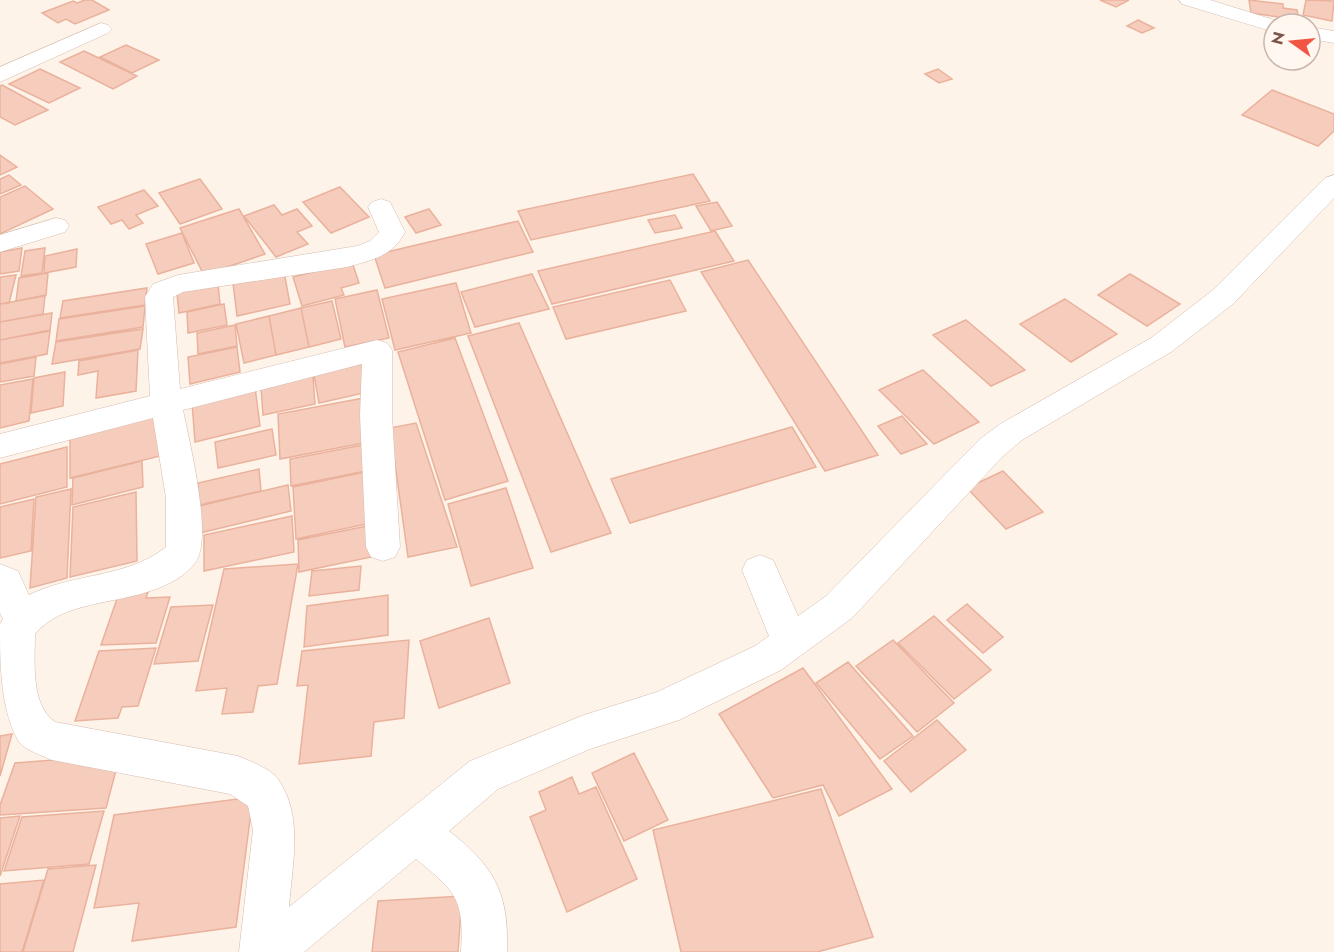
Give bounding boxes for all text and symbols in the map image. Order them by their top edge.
north arrow [1262,12,1322,72]
text: N [1265,29,1291,47]

